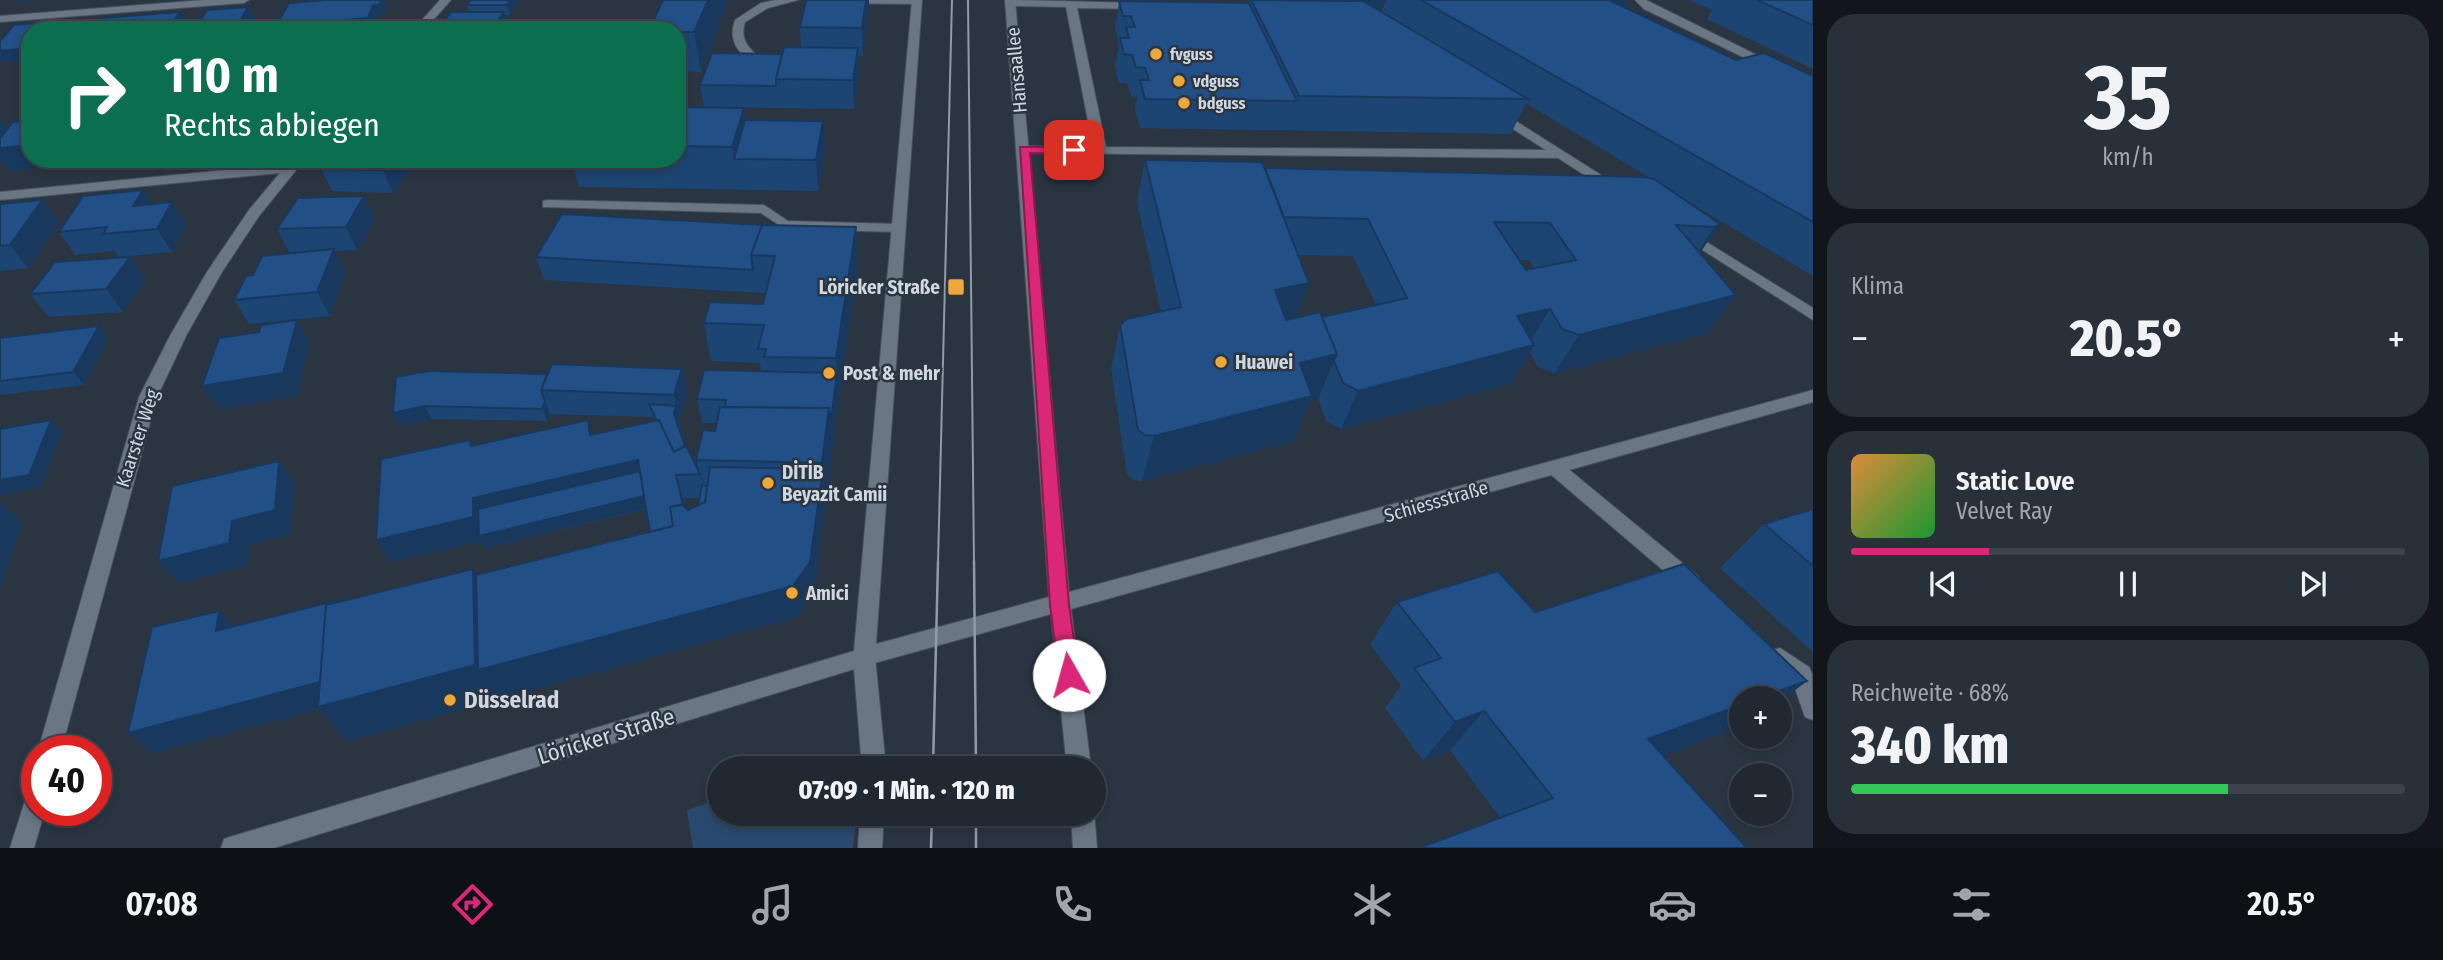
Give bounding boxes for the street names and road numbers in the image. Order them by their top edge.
street label: Hansaallee [1001,26,1032,114]
street label: Kaarster Weg [111,386,164,490]
street label: Schiessstraße [1382,476,1491,527]
street label: Löricker Straße [534,702,678,770]

